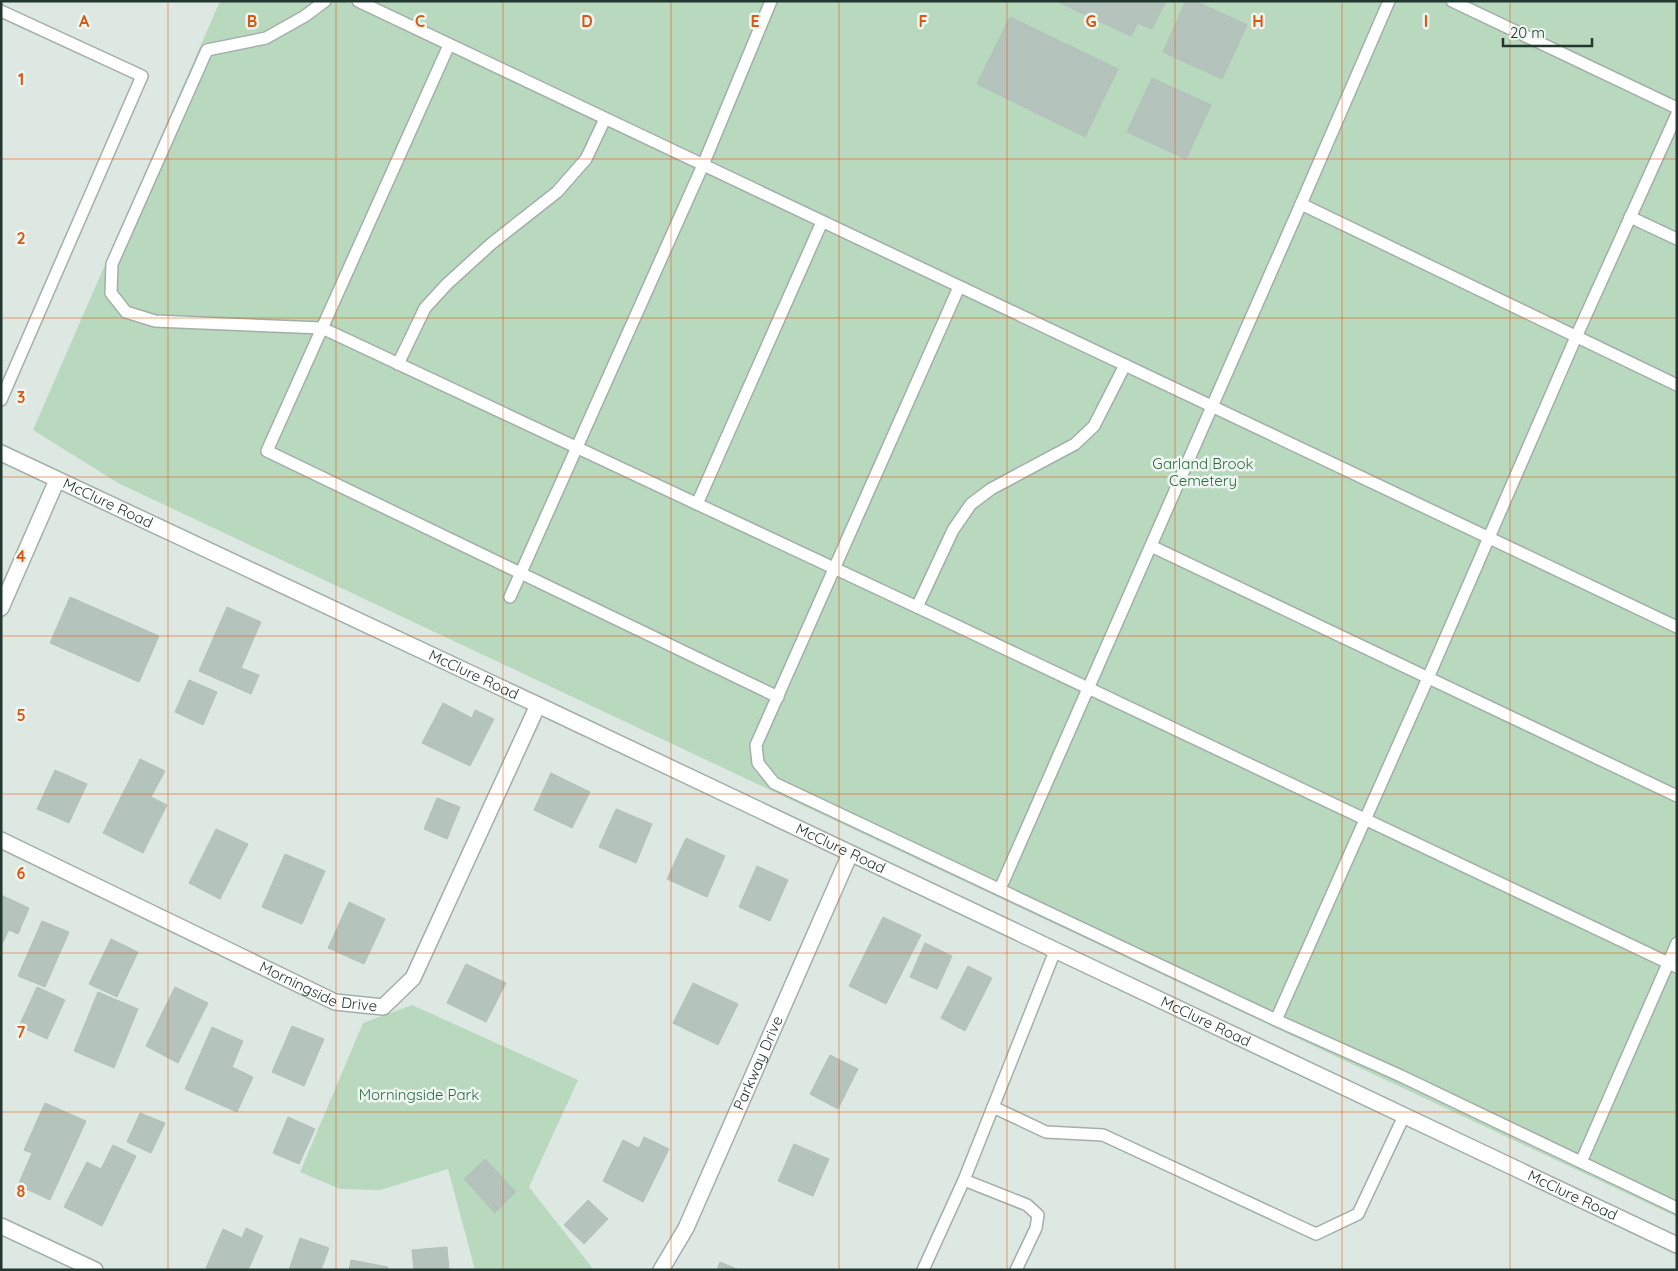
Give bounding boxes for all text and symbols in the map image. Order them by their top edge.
text: A [79,11,90,31]
text: B [247,11,257,31]
text: C [415,11,425,31]
text: D [581,11,593,31]
text: E [750,11,760,31]
text: F [919,11,928,31]
text: G [1085,11,1097,31]
text: H [1252,11,1264,31]
text: I [1424,11,1428,31]
scale bar [1503,15,1592,47]
text: 20 m [1510,23,1545,42]
text: 1 [18,69,24,89]
text: 2 [16,228,26,248]
text: 3 [17,387,25,407]
park label: Garland Brook Cemetery [1152,454,1254,490]
street label: McClure Road [60,473,156,532]
text: 4 [16,546,26,566]
street label: McClure Road [426,645,522,704]
text: 5 [16,705,26,725]
street label: McClure Road [793,819,889,877]
text: 6 [17,863,26,883]
street label: Morningside Drive [257,957,378,1015]
street label: McClure Road [1158,992,1254,1050]
street label: Parkway Drive [729,1013,787,1113]
text: 7 [17,1022,26,1042]
park label: Morningside Park [359,1085,479,1104]
street label: McClure Road [1525,1166,1621,1224]
text: 8 [17,1181,26,1201]

